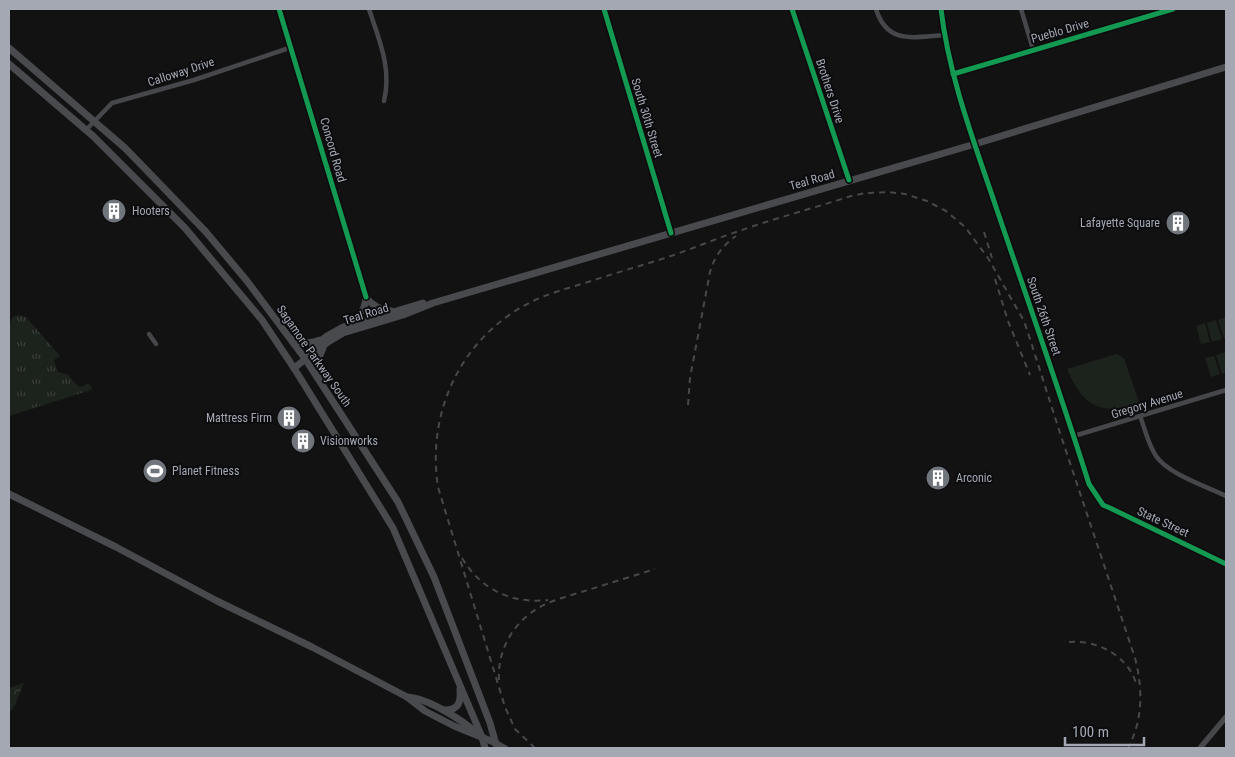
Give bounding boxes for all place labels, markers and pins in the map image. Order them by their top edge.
building icon: Hooters [101,198,127,224]
place label: Hooters [132,204,170,218]
building icon: Lafayette Square [1165,210,1191,236]
place label: Lafayette Square [1080,216,1160,230]
building icon: Mattress Firm [276,405,302,431]
place label: Mattress Firm [206,411,272,425]
building icon: Visionworks [290,428,316,454]
place label: Visionworks [320,434,378,448]
sports icon: Planet Fitness [142,458,168,484]
place label: Planet Fitness [172,464,239,478]
building icon: Arconic [925,465,951,491]
place label: Arconic [956,471,993,485]

